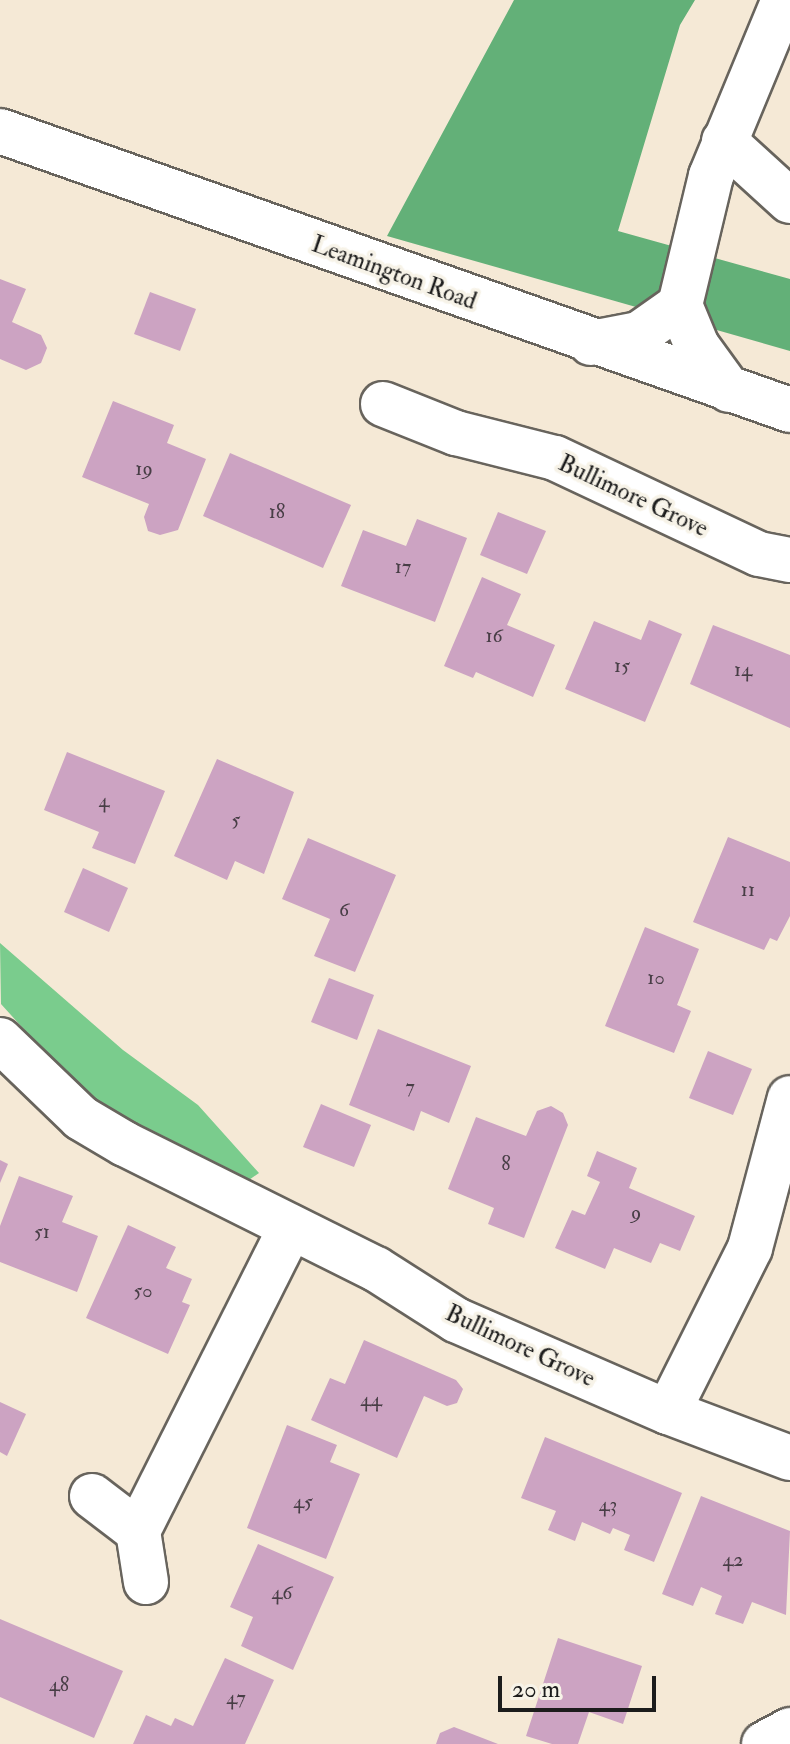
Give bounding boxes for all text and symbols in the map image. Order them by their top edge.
street label: Leamington Road [308,230,480,316]
street label: Bullimore Grove [554,449,712,543]
house number: 19 [135,456,153,480]
house number: 18 [269,499,285,523]
house number: 17 [395,554,411,578]
house number: 16 [485,623,503,647]
house number: 15 [614,653,630,677]
house number: 14 [734,657,752,681]
house number: 4 [99,788,109,812]
house number: 5 [232,807,240,831]
house number: 11 [741,877,755,901]
house number: 6 [339,897,349,921]
house number: 10 [647,965,665,989]
house number: 7 [405,1074,415,1098]
house number: 8 [501,1151,511,1175]
house number: 9 [631,1200,641,1224]
house number: 51 [34,1219,50,1243]
house number: 50 [134,1278,152,1302]
street label: Bullimore Grove [441,1299,599,1393]
house number: 44 [360,1387,382,1411]
house number: 45 [293,1489,313,1513]
house number: 43 [599,1492,617,1516]
house number: 42 [723,1547,743,1571]
house number: 46 [272,1580,292,1604]
scale bar [502,1660,660,1710]
house number: 48 [49,1672,69,1696]
text: 20 m [512,1674,560,1705]
house number: 47 [226,1685,246,1709]

